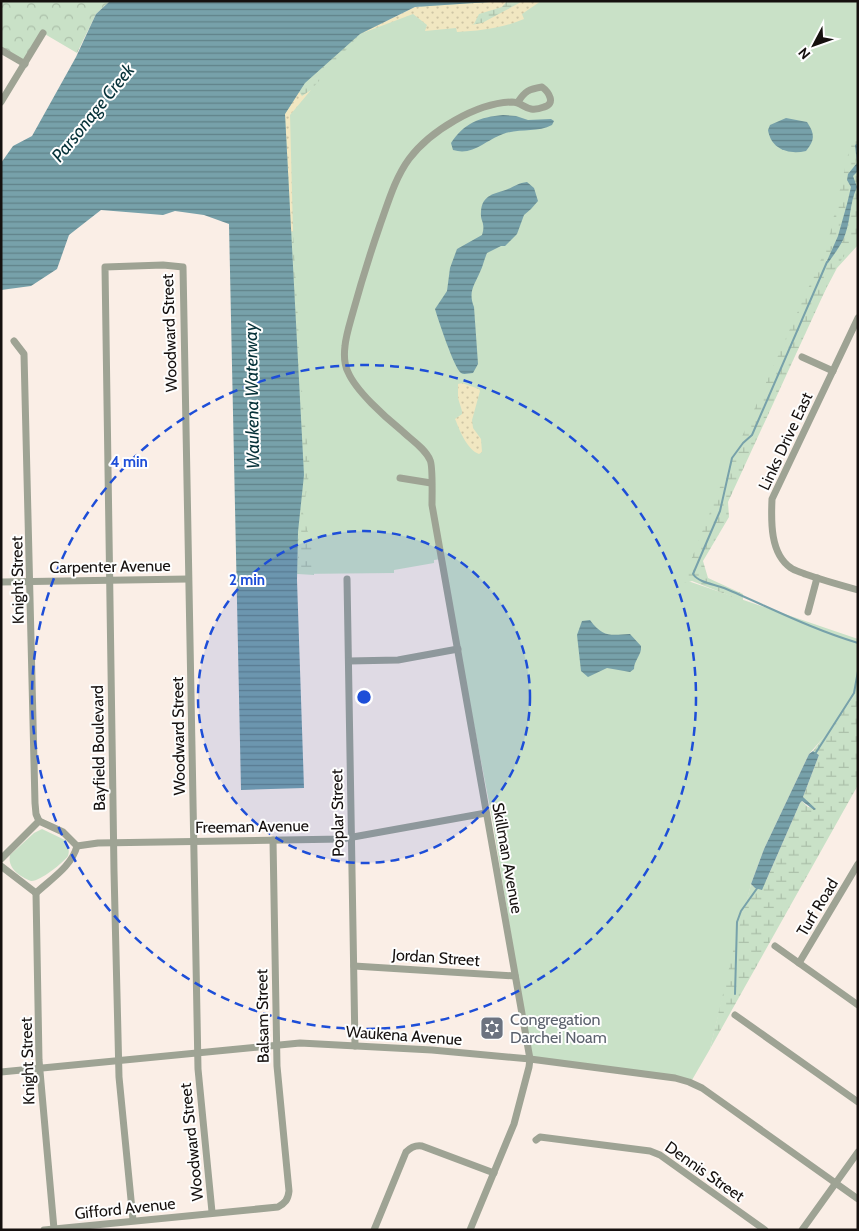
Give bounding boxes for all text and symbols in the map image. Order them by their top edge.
north arrow [789,20,839,70]
text: N [794,44,814,63]
water label: Parsonage Creek [47,58,140,167]
street label: Woodward Street [158,273,181,393]
water label: Waukena Waterway [240,322,264,469]
street label: Links Drive East [754,389,817,493]
text: 4 min [110,453,148,471]
street label: Knight Street [7,535,28,624]
street label: Carpenter Avenue [49,556,171,577]
text: 2 min [229,571,265,589]
street label: Woodward Street [168,676,189,795]
street label: Bayfield Boulevard [88,685,109,811]
centre of rings [355,688,373,706]
street label: Poplar Street [327,768,348,857]
street label: Skillman Avenue [488,801,527,915]
street label: Freeman Avenue [195,816,309,837]
street label: Turf Road [793,875,842,940]
street label: Jordan Street [391,945,481,970]
street label: Balsam Street [252,968,273,1063]
place label: Congregation Darchei Noam [510,1010,607,1047]
synagogue icon: Congregation Darchei Noam [479,1015,505,1041]
street label: Knight Street [16,1016,39,1105]
street label: Waukena Avenue [345,1022,463,1049]
street label: Woodward Street [176,1081,207,1202]
street label: Dennis Street [661,1137,748,1206]
street label: Gifford Avenue [74,1194,176,1223]

